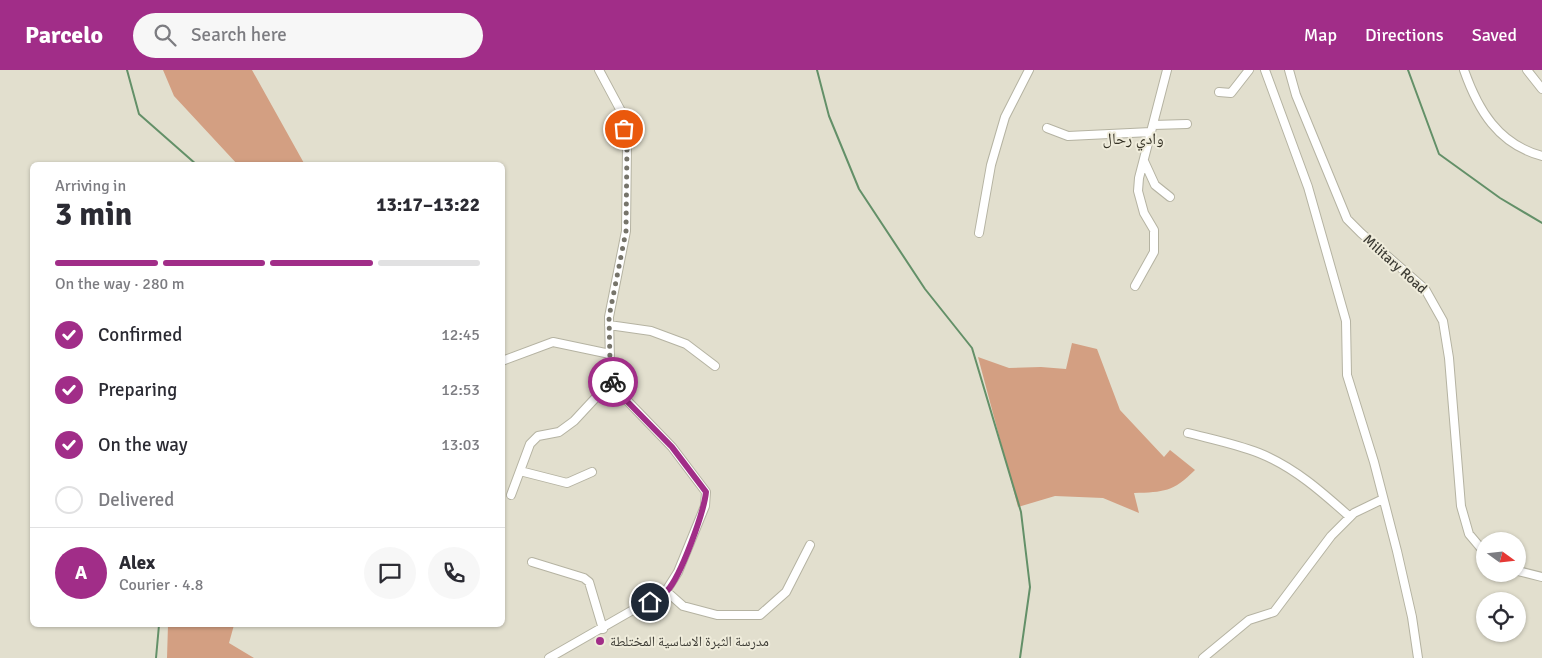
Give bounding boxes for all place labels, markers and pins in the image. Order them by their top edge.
pin [603,108,645,150]
pin [629,581,671,623]
place label: مدرسة الثبرة الاساسية المختلطة [610,633,769,650]
marker: مدرسة الثبرة الاساسية المختلطة [594,635,606,647]

